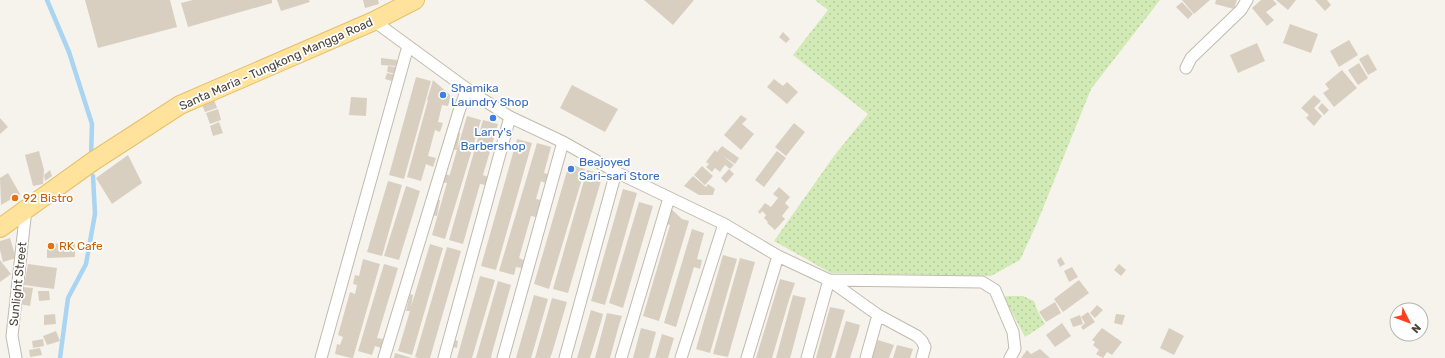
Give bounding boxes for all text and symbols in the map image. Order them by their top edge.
street label: Santa Maria - Tungkong Mangga Road [177,15,375,113]
place label: Shamika Laundry Shop [451,81,529,109]
marker: Shamika Laundry Shop [438,90,448,100]
marker: Larry's Barbershop [488,113,498,123]
place label: Larry's Barbershop [460,125,526,153]
place label: Beajoyed Sari-sari Store [579,155,660,183]
marker: Beajoyed Sari-sari Store [566,164,576,174]
place label: 92 Bistro [23,191,73,205]
marker: 92 Bistro [10,193,20,203]
place label: RK Cafe [59,239,103,253]
street label: Sunlight Street [7,241,29,327]
marker: RK Cafe [46,241,56,251]
north arrow [1389,302,1429,342]
text: N [1409,321,1424,336]

